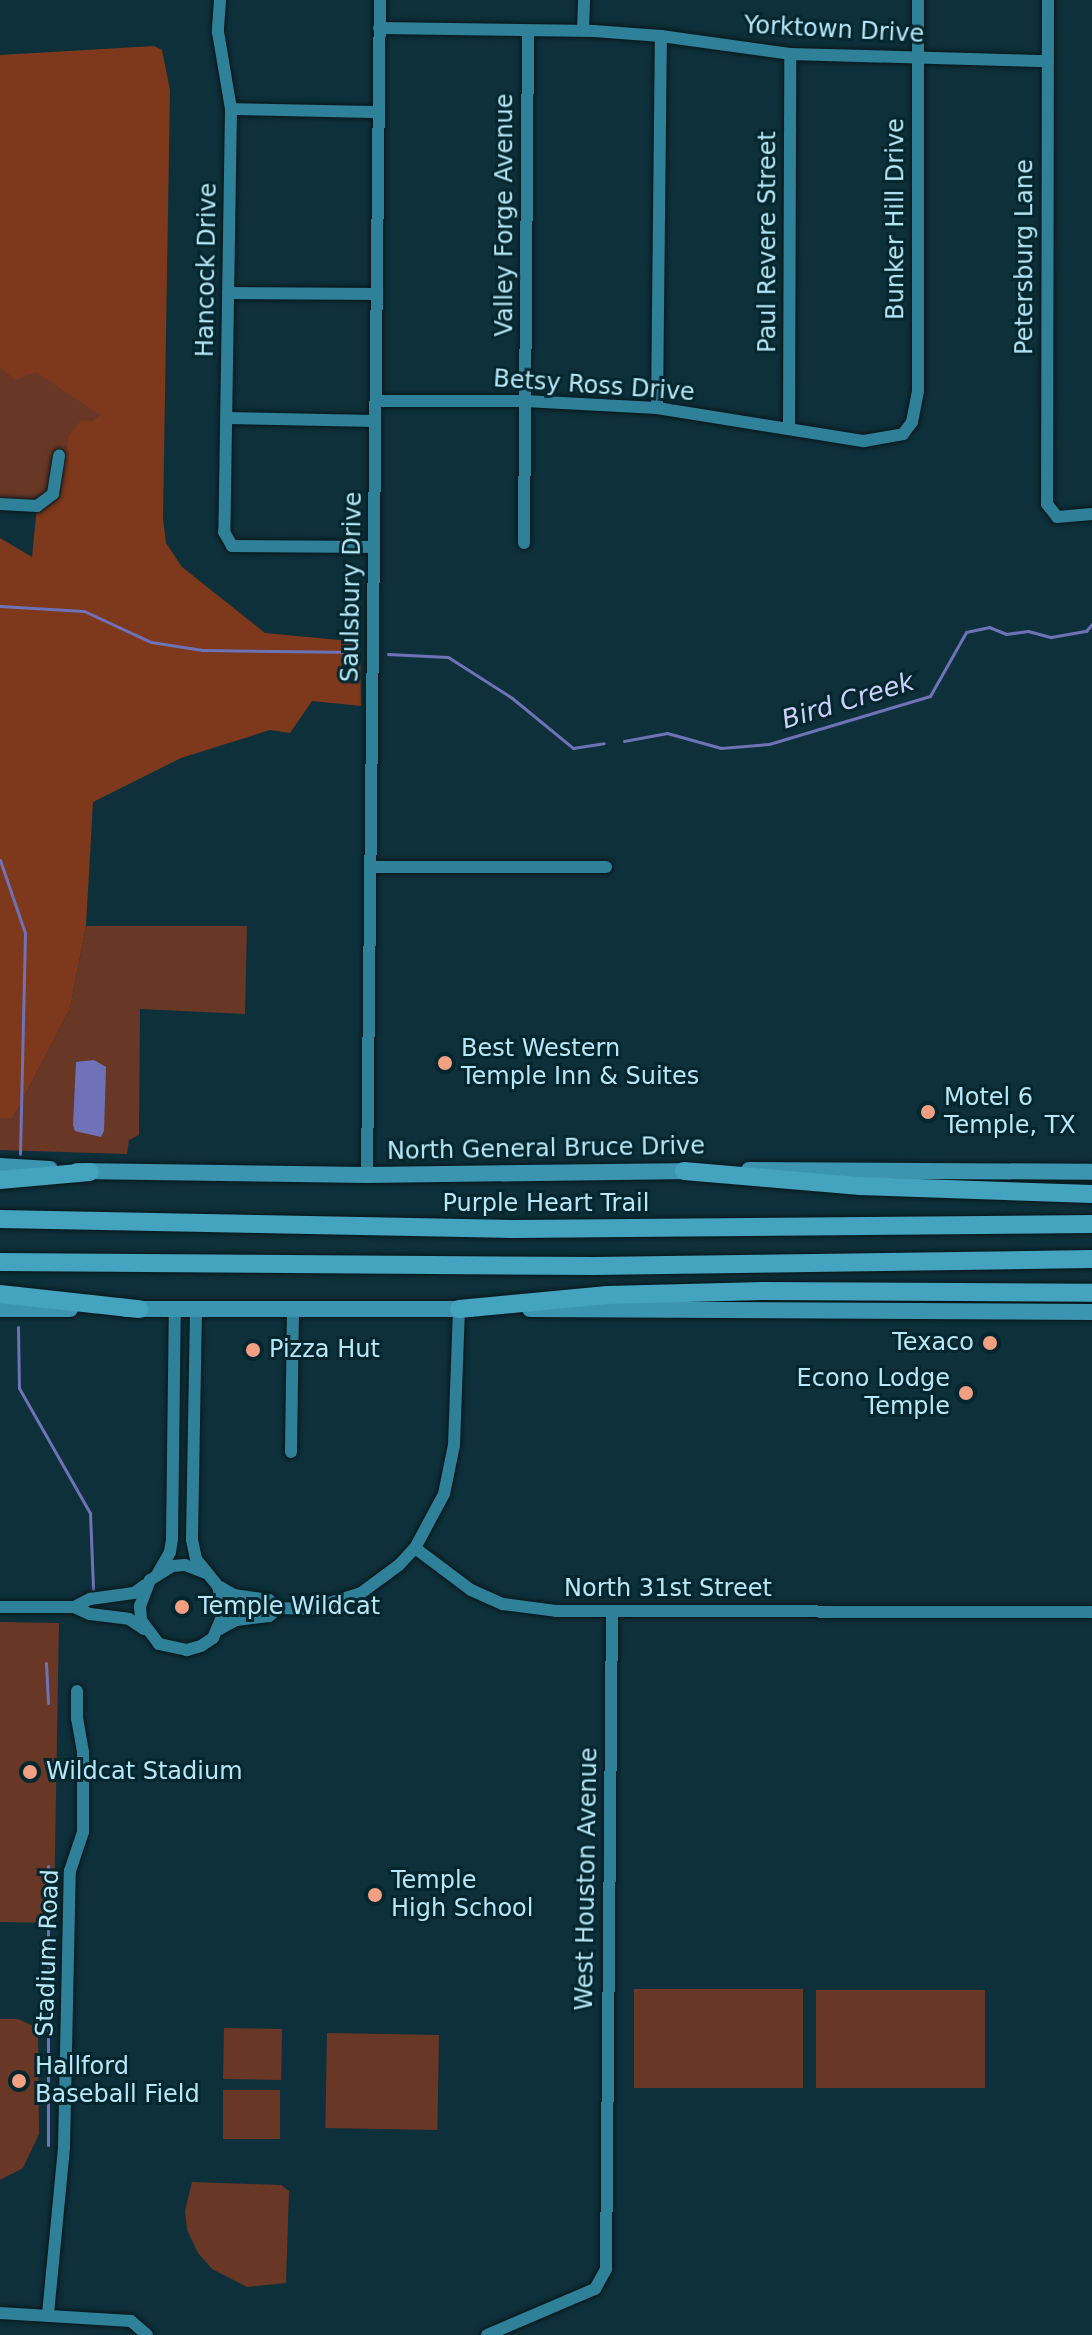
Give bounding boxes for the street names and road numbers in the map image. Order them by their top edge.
street label: Yorktown Drive [743,11,925,49]
street label: Valley Forge Avenue [491,93,519,337]
street label: Bunker Hill Drive [882,118,910,320]
street label: Paul Revere Street [754,131,782,353]
street label: Petersburg Lane [1011,159,1039,355]
street label: Hancock Drive [191,182,223,358]
street label: Betsy Ross Drive [492,365,696,407]
street label: Saulsbury Drive [336,492,368,682]
street label: North General Bruce Drive [387,1132,705,1166]
street label: Purple Heart Trail [443,1190,649,1218]
street label: North 31st Street [564,1575,772,1603]
street label: West Houston Avenue [570,1747,604,2011]
street label: Stadium Road [31,1869,65,2037]

